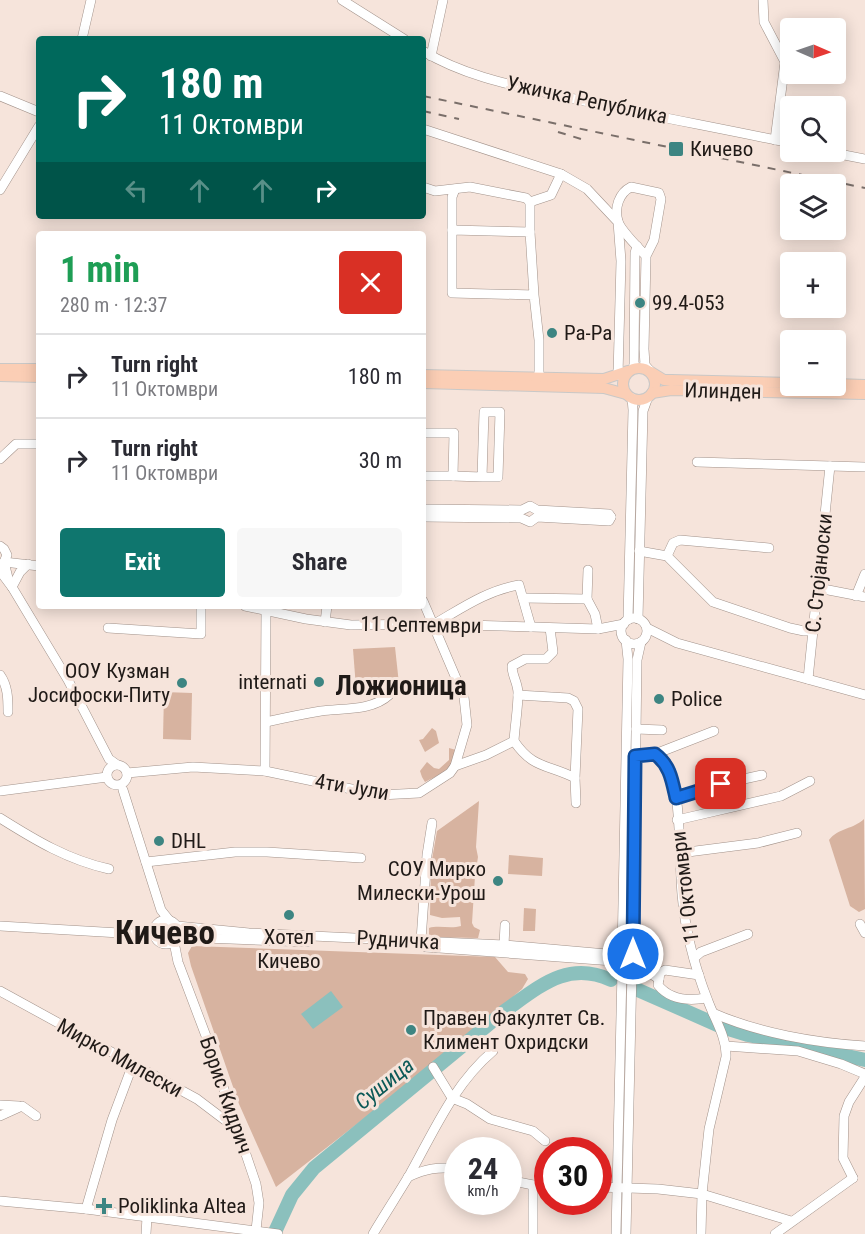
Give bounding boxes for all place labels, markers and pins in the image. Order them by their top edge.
place label: Кичево [690,137,753,161]
marker: Кичево [667,140,685,158]
place label: 99.4-053 [652,291,725,315]
marker: 99.4-053 [633,296,647,310]
place label: Ра-Ра [564,321,612,345]
marker: Ра-Ра [545,326,559,340]
place label: ООУ Кузман Јосифоски-Питу [28,659,170,707]
place label: internati [238,670,307,694]
marker: internati [312,675,326,689]
marker: ООУ Кузман Јосифоски-Питу [175,676,189,690]
place label: Police [671,687,722,711]
marker: Police [652,692,666,706]
pin [695,758,746,809]
place label: DHL [171,829,206,853]
marker: DHL [152,834,166,848]
place label: СОУ Мирко Милески-Урош [357,857,486,905]
marker: СОУ Мирко Милески-Урош [491,874,505,888]
marker: Хотел Кичево [282,908,296,922]
place label: Хотел Кичево [257,925,321,973]
place label: Правен Факултет Св. Климент Охридски [423,1006,605,1054]
marker: Правен Факултет Св. Климент Охридски [404,1023,418,1037]
place label: Poliklinka Altea [118,1194,246,1218]
marker: Poliklinka Altea [95,1197,113,1215]

